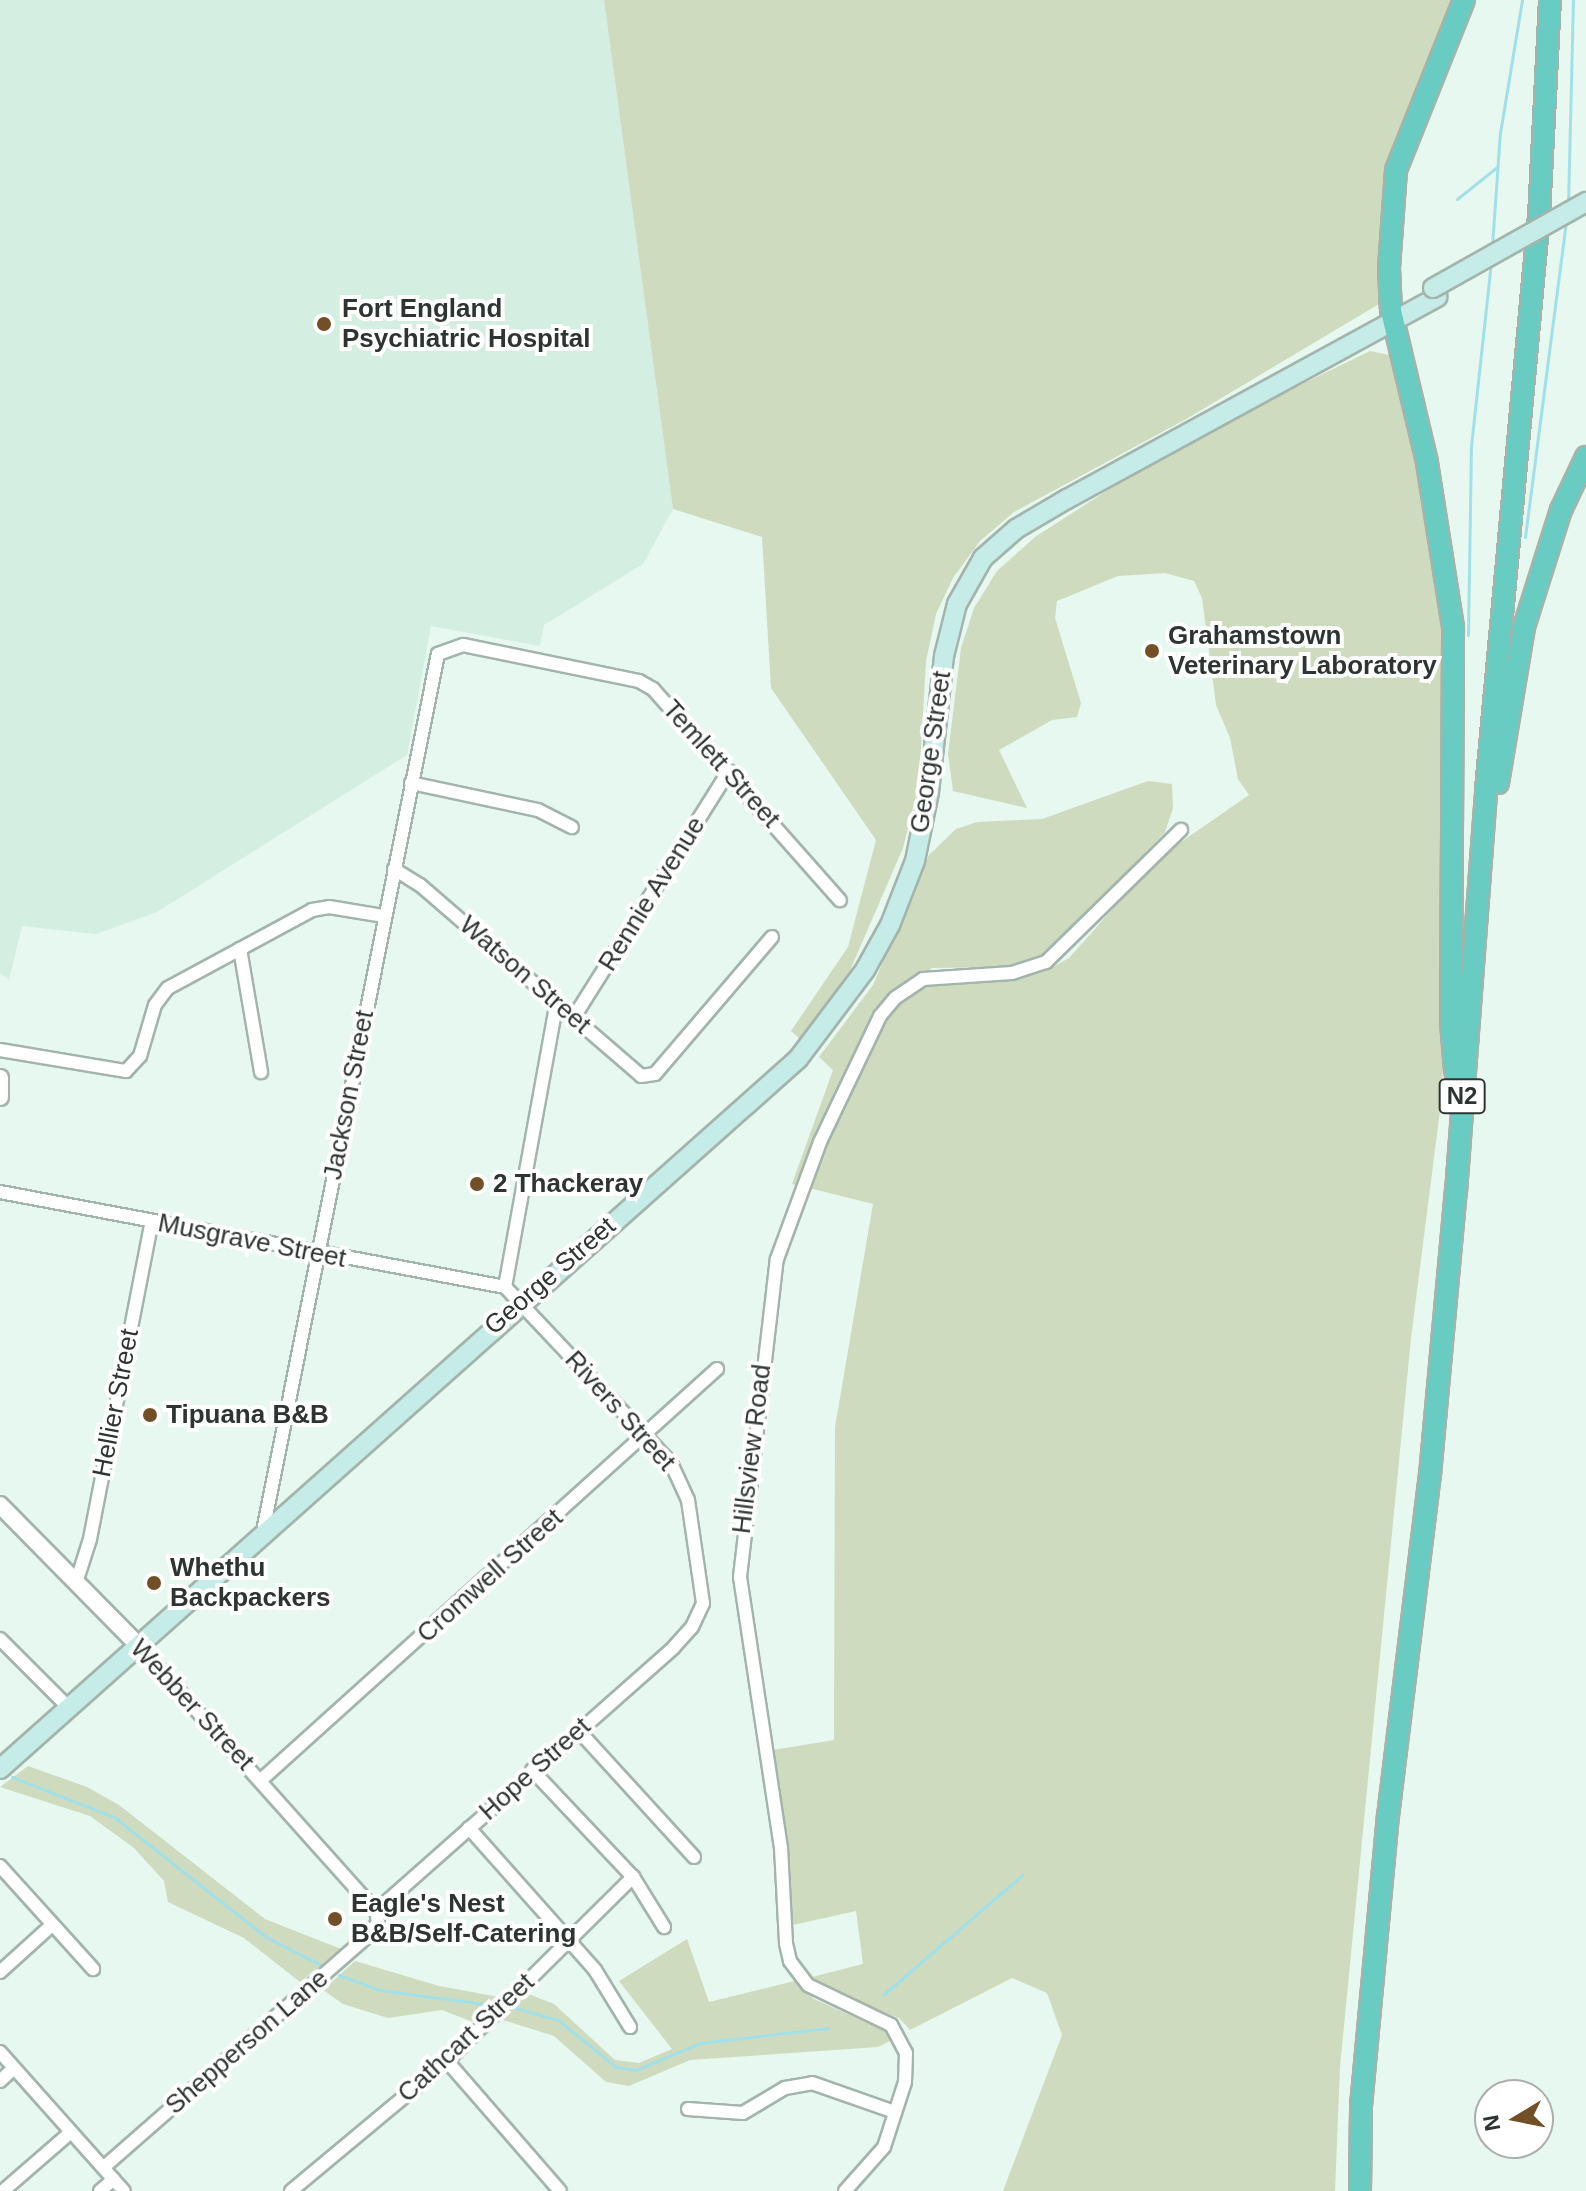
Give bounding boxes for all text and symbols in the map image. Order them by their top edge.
place label: Fort England Psychiatric Hospital [342,293,591,354]
marker: Fort England Psychiatric Hospital [313,313,335,335]
place label: Grahamstown Veterinary Laboratory [1168,620,1437,682]
marker: Grahamstown Veterinary Laboratory [1143,642,1161,660]
street label: George Street [904,669,958,835]
street label: Temlett Street [656,694,786,834]
street label: Rennie Avenue [592,811,712,977]
street label: Watson Street [453,910,597,1040]
street label: Jackson Street [317,1008,381,1182]
road number: N2 [1438,1076,1486,1116]
place label: 2 Thackeray [493,1168,643,1200]
marker: 2 Thackeray [468,1175,486,1193]
street label: Musgrave Street [155,1207,349,1275]
street label: George Street [478,1211,622,1341]
street label: Hellier Street [86,1326,146,1480]
street label: Rivers Street [558,1345,682,1477]
street label: Hillsview Road [726,1362,778,1536]
place label: Tipuana B&B [166,1399,329,1431]
marker: Tipuana B&B [141,1406,159,1424]
street label: Cromwell Street [411,1503,569,1649]
place label: Whethu Backpackers [170,1552,330,1614]
marker: Whethu Backpackers [145,1574,163,1592]
street label: Webber Street [124,1633,260,1777]
street label: Hope Street [473,1711,597,1827]
place label: Eagle's Nest B&B/Self-Catering [351,1888,576,1950]
marker: Eagle's Nest B&B/Self-Catering [326,1910,344,1928]
street label: Shepperson Lane [159,1963,335,2121]
street label: Cathcart Street [391,1967,541,2109]
north arrow [1474,2079,1554,2159]
text: N [1478,2113,1506,2133]

